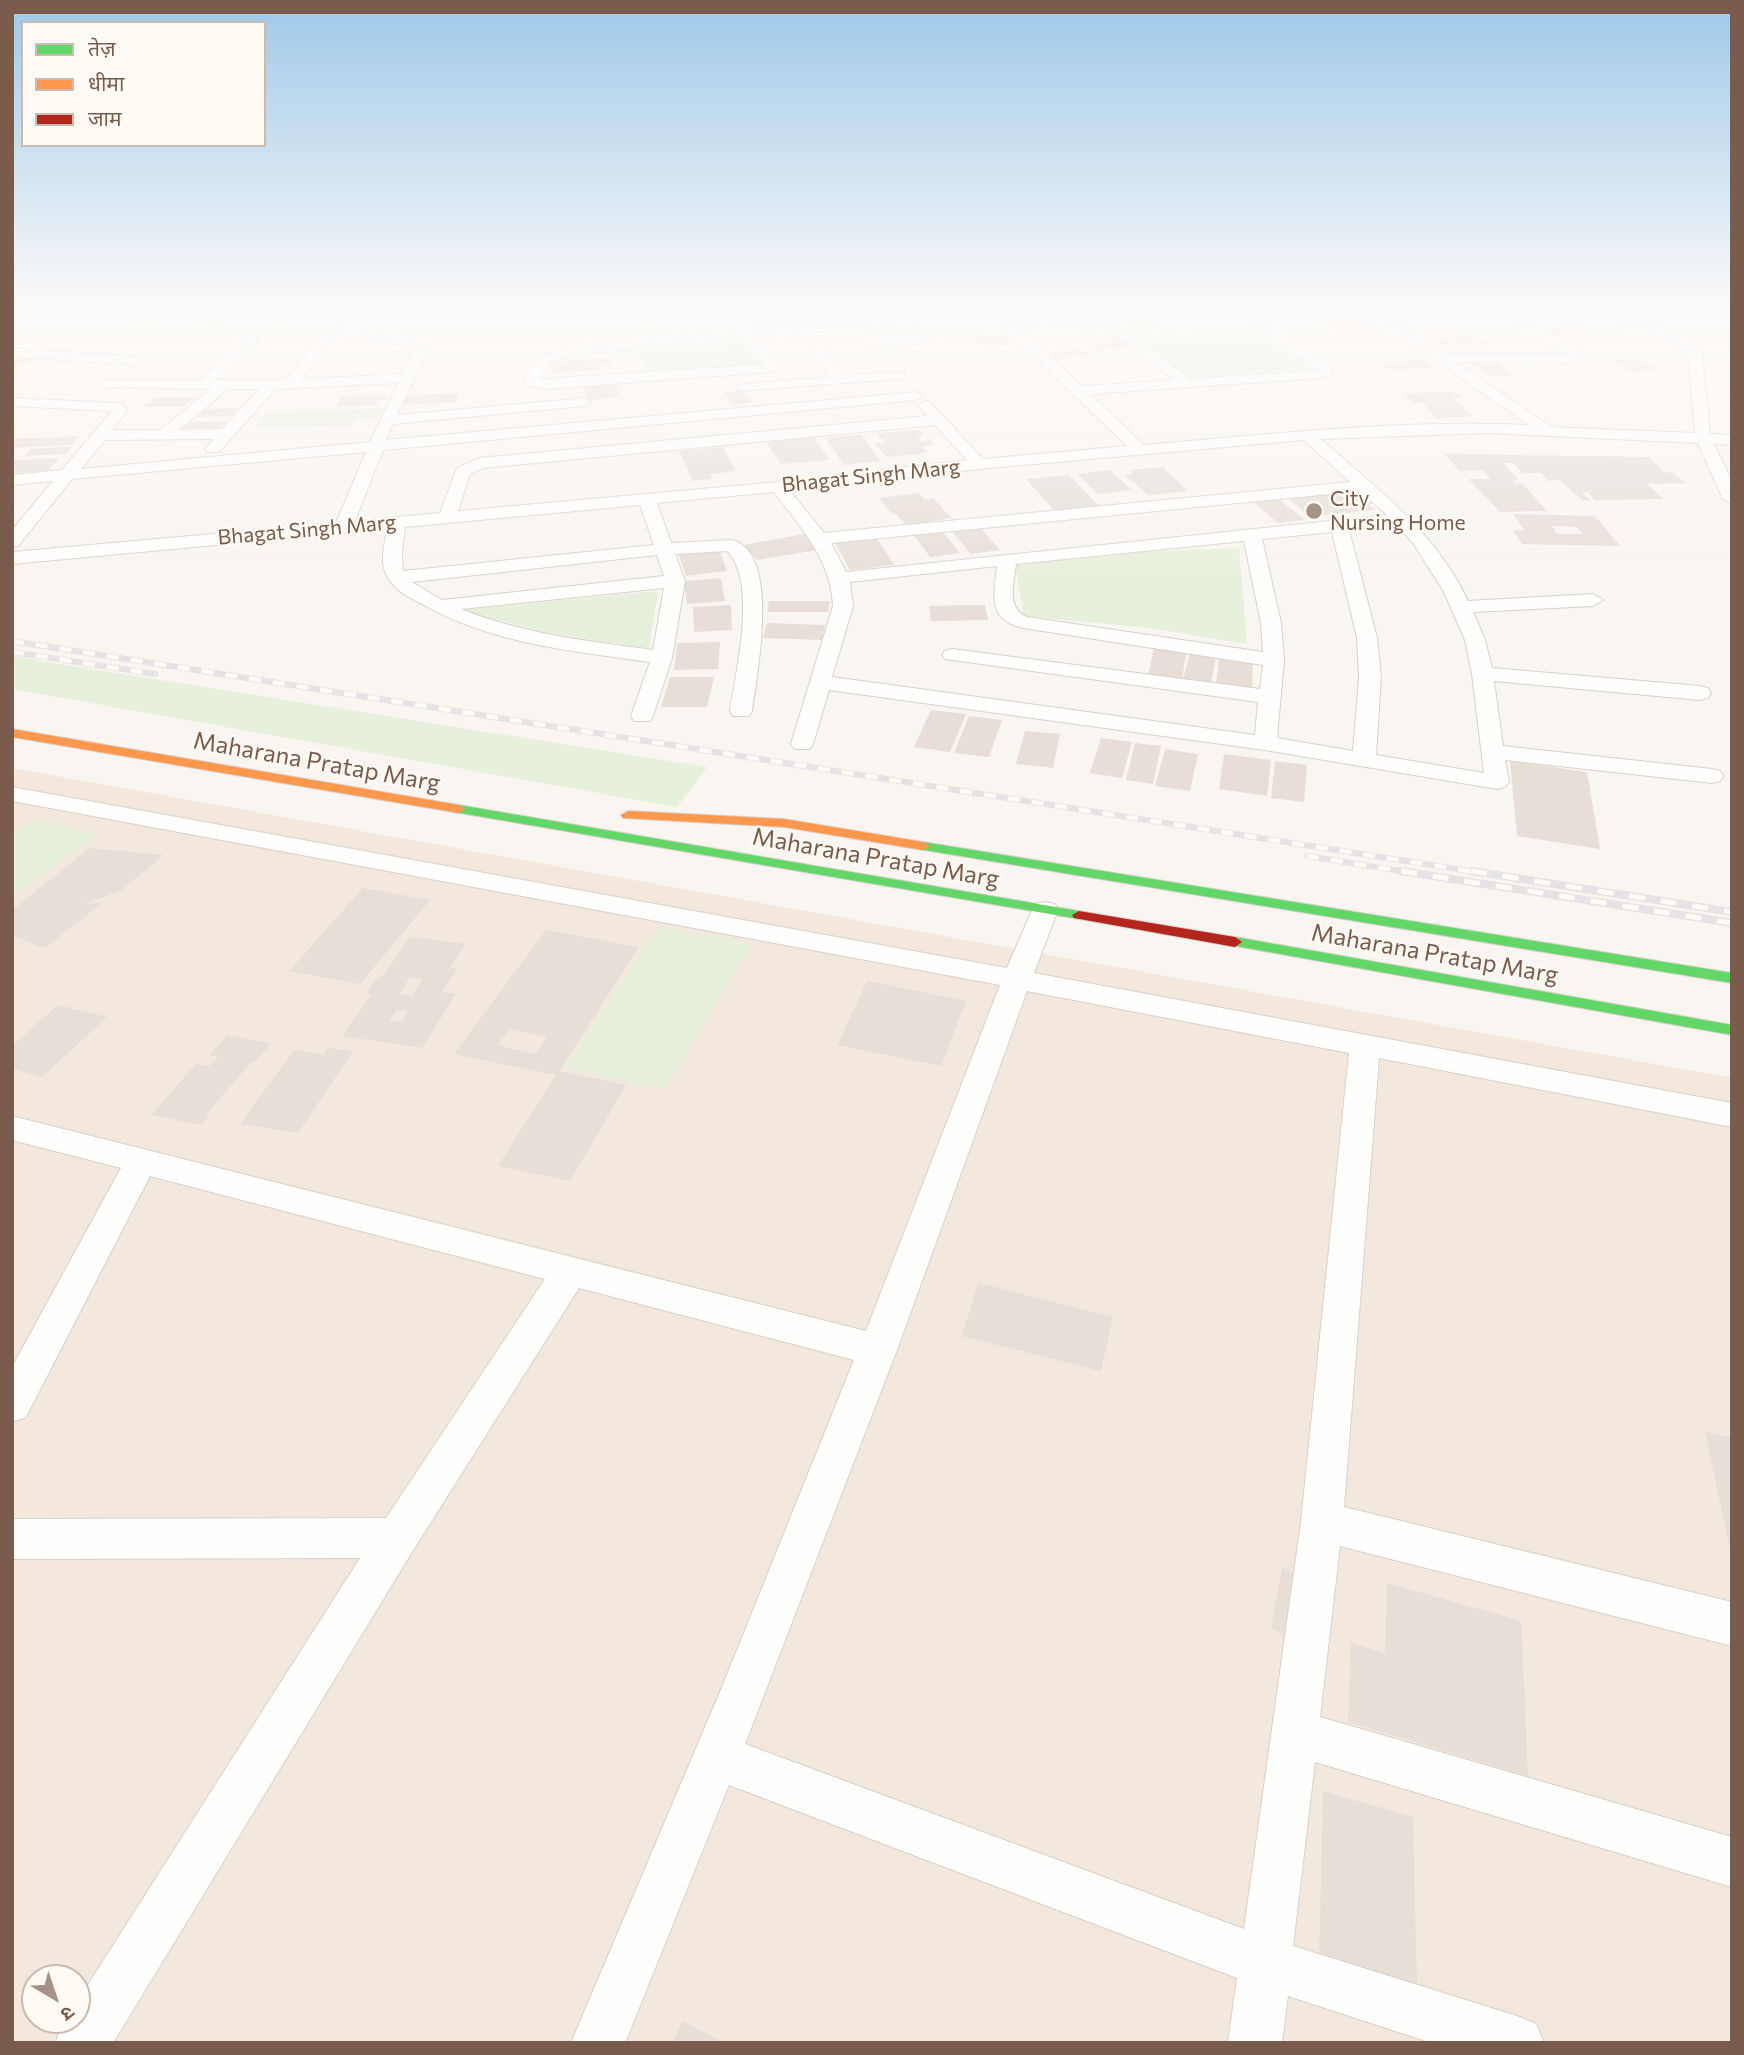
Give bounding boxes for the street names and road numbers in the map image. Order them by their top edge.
street label: Bhagat Singh Marg [781,454,961,498]
street label: Bhagat Singh Marg [217,510,397,550]
street label: Maharana Pratap Marg [191,726,443,798]
street label: Maharana Pratap Marg [750,822,1002,894]
street label: Maharana Pratap Marg [1309,918,1561,990]

